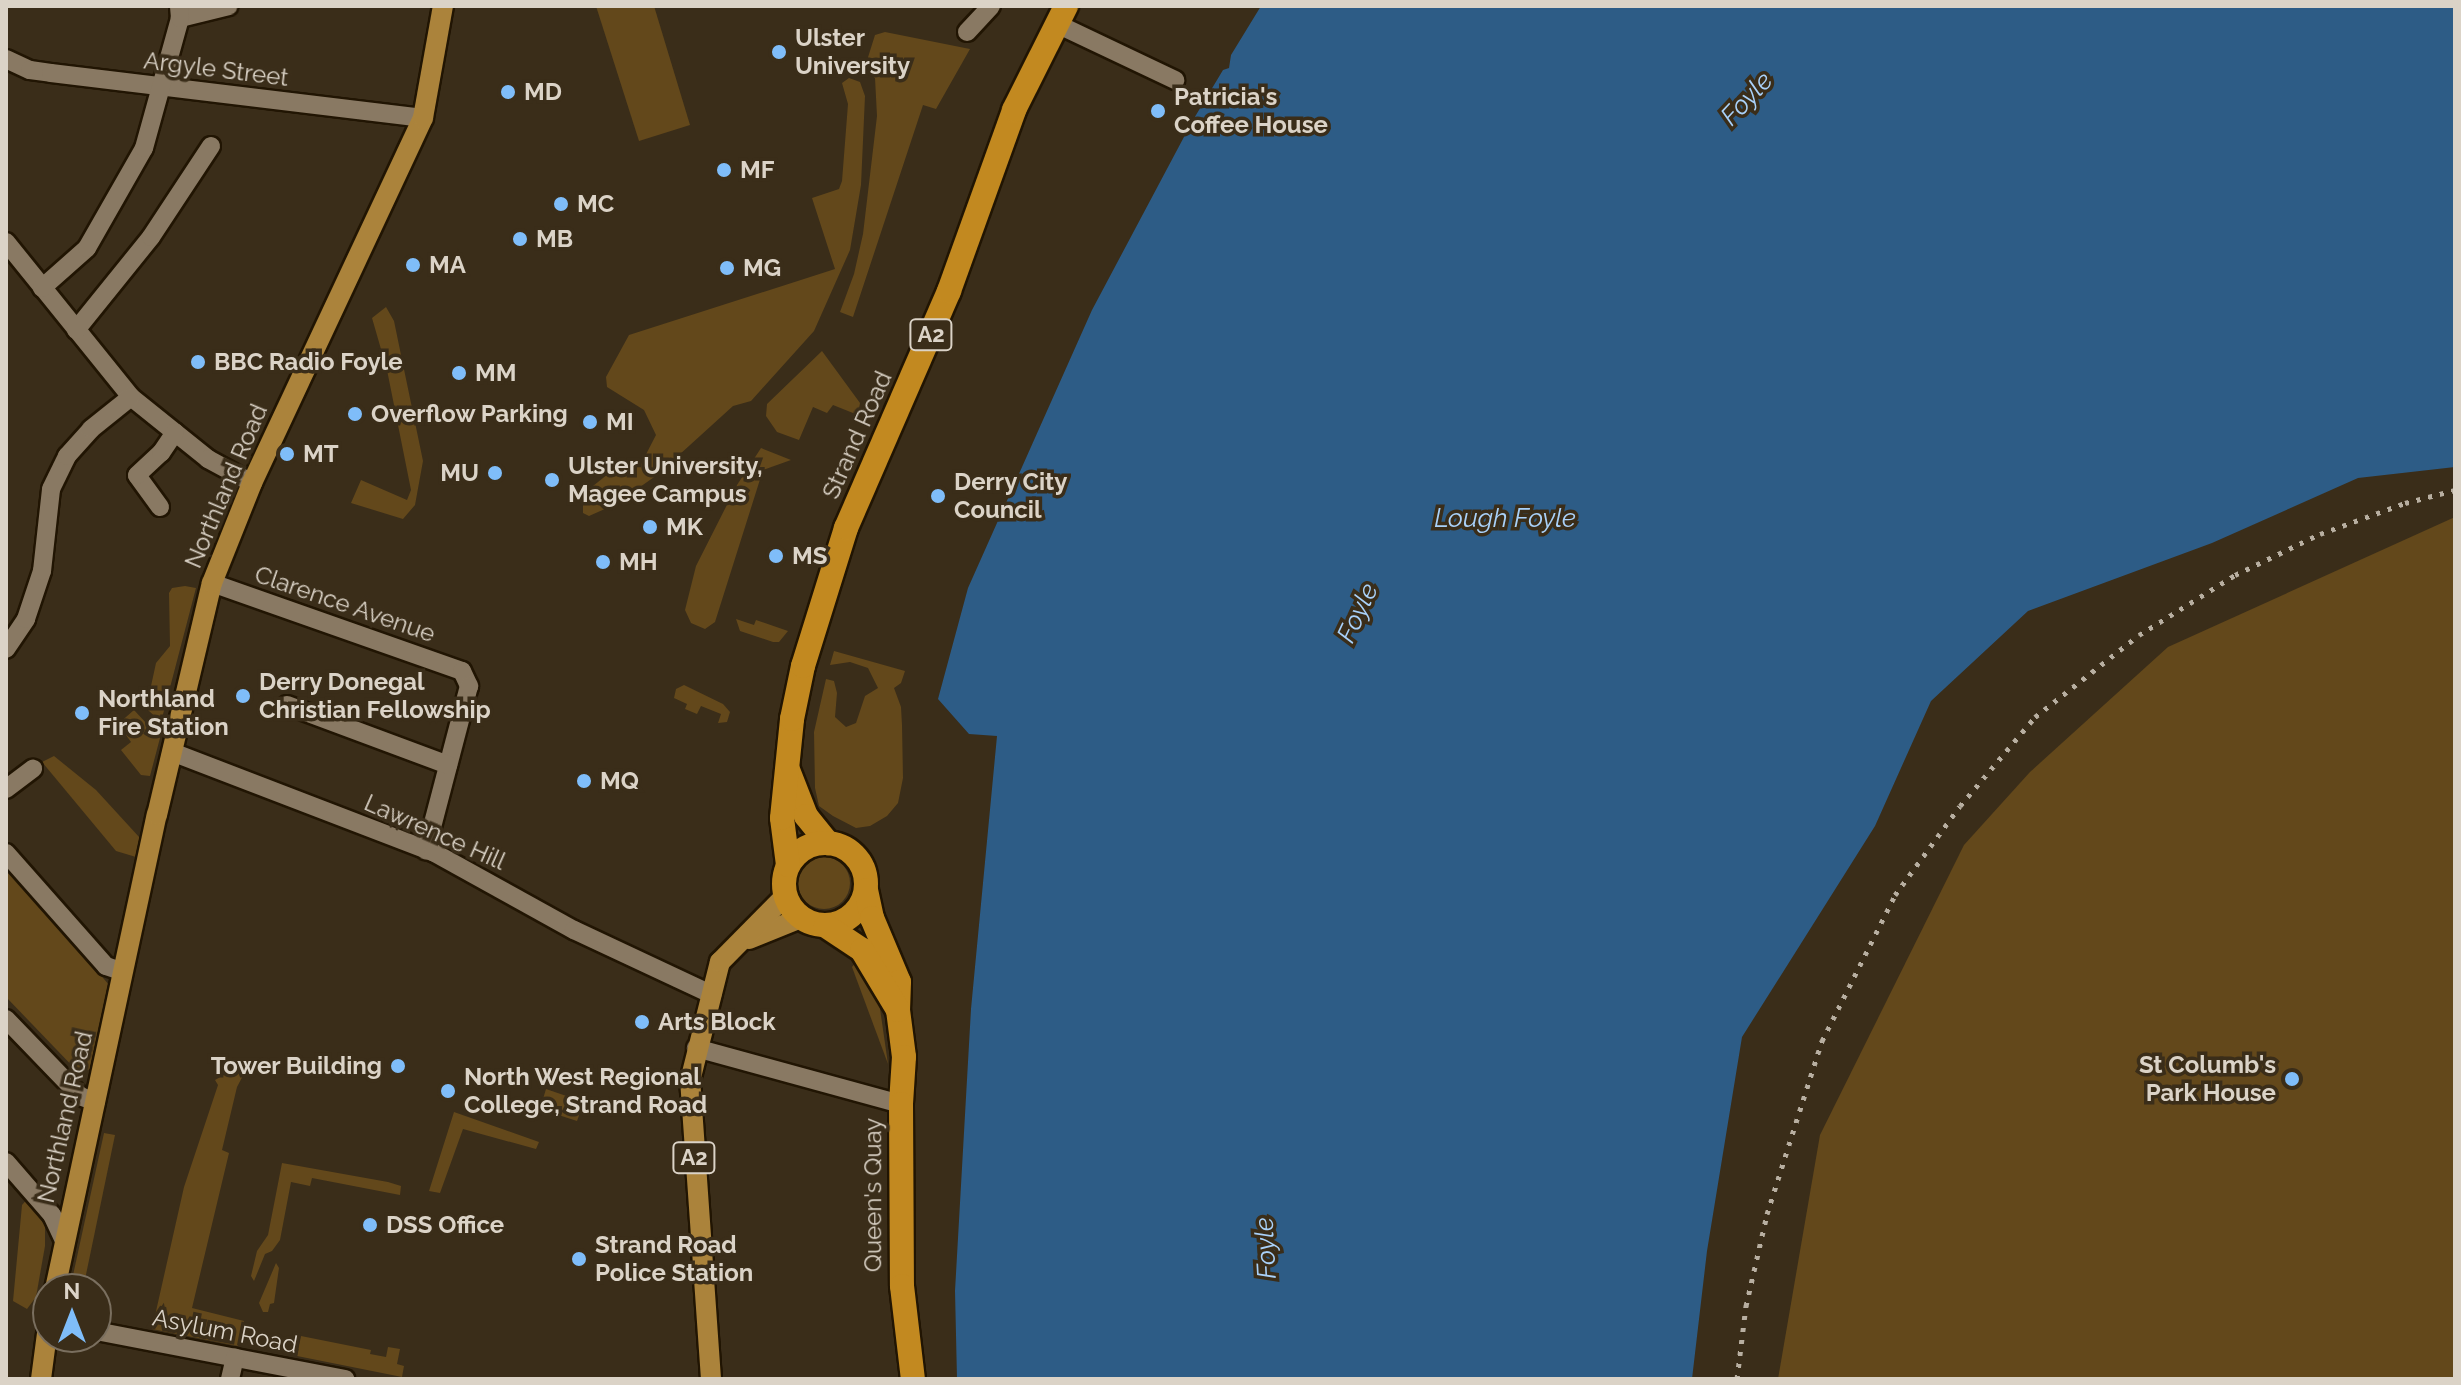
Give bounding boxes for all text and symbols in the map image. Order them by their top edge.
place label: Ulster University [795,24,910,80]
marker: Ulster University [770,43,788,61]
street label: Argyle Street [142,46,290,92]
water label: Foyle [1715,66,1779,132]
place label: MD [524,78,562,106]
marker: MD [499,83,517,101]
place label: Patricia's Coffee House [1174,83,1328,139]
marker: Patricia's Coffee House [1149,102,1167,120]
place label: MF [740,156,775,184]
marker: MF [715,161,733,179]
place label: MC [577,190,614,218]
marker: MC [552,195,570,213]
place label: MB [536,225,573,253]
marker: MB [511,230,529,248]
place label: MA [429,251,466,279]
place label: MG [743,254,781,282]
marker: MA [404,256,422,274]
marker: MG [718,259,736,277]
road number: A2 [909,317,953,353]
place label: BBC Radio Foyle [214,348,403,376]
marker: BBC Radio Foyle [189,353,207,371]
place label: MM [475,359,517,387]
marker: MM [450,364,468,382]
street label: Strand Road [816,367,898,503]
street label: Northland Road [179,400,273,572]
place label: Overflow Parking [371,400,568,428]
marker: Overflow Parking [346,405,364,423]
place label: MI [606,408,634,436]
marker: MI [581,413,599,431]
place label: MT [303,440,339,468]
marker: MT [278,445,296,463]
place label: Ulster University, Magee Campus [568,452,763,508]
place label: MU [440,459,479,487]
marker: MU [486,464,504,482]
place label: Derry City Council [954,468,1068,524]
marker: Ulster University, Magee Campus [543,471,561,489]
marker: Derry City Council [929,487,947,505]
water label: Lough Foyle [1434,503,1576,535]
place label: MK [666,513,703,541]
marker: MK [641,518,659,536]
place label: MS [792,542,827,570]
marker: MS [767,547,785,565]
place label: MH [619,548,658,576]
marker: MH [594,553,612,571]
street label: Clarence Avenue [251,560,439,648]
water label: Foyle [1331,578,1385,648]
place label: Derry Donegal Christian Fellowship [259,668,491,724]
place label: Northland Fire Station [98,685,229,741]
marker: Derry Donegal Christian Fellowship [234,687,252,705]
marker: Northland Fire Station [73,704,91,722]
place label: MQ [600,767,639,795]
marker: MQ [575,772,593,790]
street label: Lawrence Hill [360,788,510,876]
place label: Arts Block [658,1008,776,1036]
marker: Arts Block [633,1013,651,1031]
street label: Northland Road [31,1028,99,1206]
place label: St Columb's Park House [2139,1051,2276,1107]
place label: Tower Building [210,1052,382,1080]
marker: Tower Building [389,1057,407,1075]
place label: North West Regional College, Strand Road [464,1063,707,1119]
marker: St Columb's Park House [2283,1070,2301,1088]
marker: North West Regional College, Strand Road [439,1082,457,1100]
street label: Queen's Quay [859,1118,887,1272]
road number: A2 [672,1140,716,1176]
place label: DSS Office [386,1211,504,1239]
marker: DSS Office [361,1216,379,1234]
water label: Foyle [1249,1216,1283,1280]
place label: Strand Road Police Station [595,1231,753,1287]
marker: Strand Road Police Station [570,1250,588,1268]
north arrow [32,1273,112,1353]
text: N [64,1278,80,1304]
street label: Asylum Road [150,1303,300,1359]

